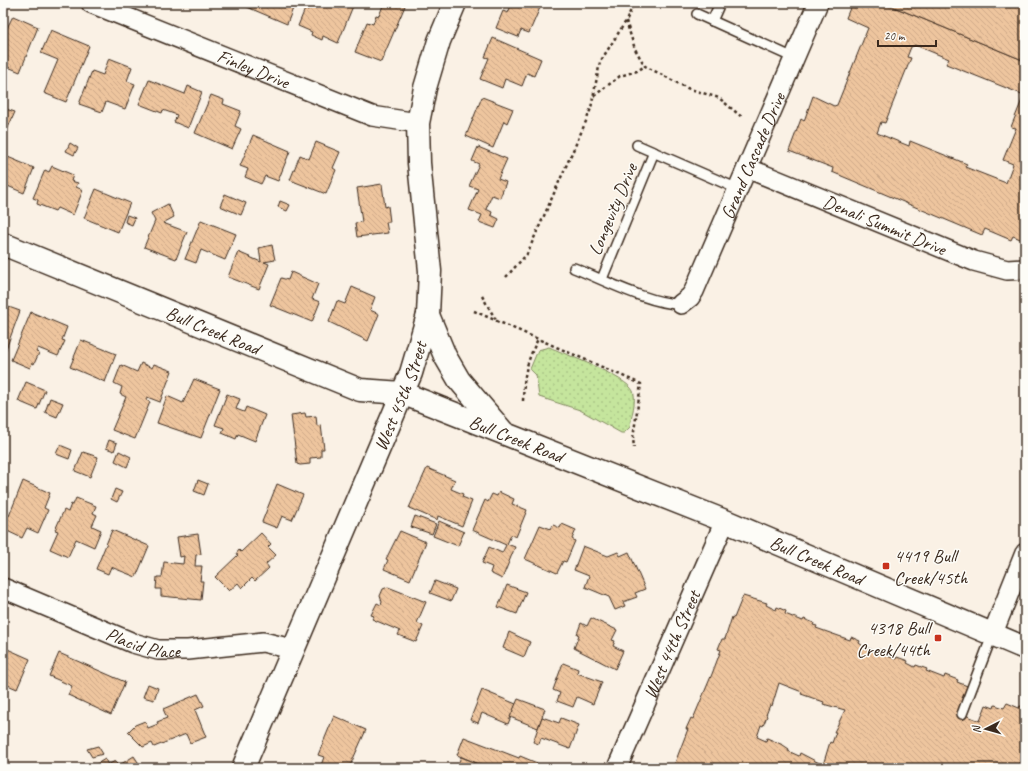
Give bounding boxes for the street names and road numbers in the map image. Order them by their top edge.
street label: Finley Drive [213,44,294,95]
street label: Grand Cascade Drive [715,88,792,223]
street label: Longevity Drive [583,158,644,259]
street label: Denali Summit Drive [820,190,951,262]
street label: Bull Creek Road [162,301,266,362]
street label: West 45th Street [368,337,433,454]
street label: Bull Creek Road [466,410,570,470]
street label: Bull Creek Road [766,530,870,593]
street label: West 44th Street [638,586,707,702]
street label: Placid Place [102,622,182,664]

